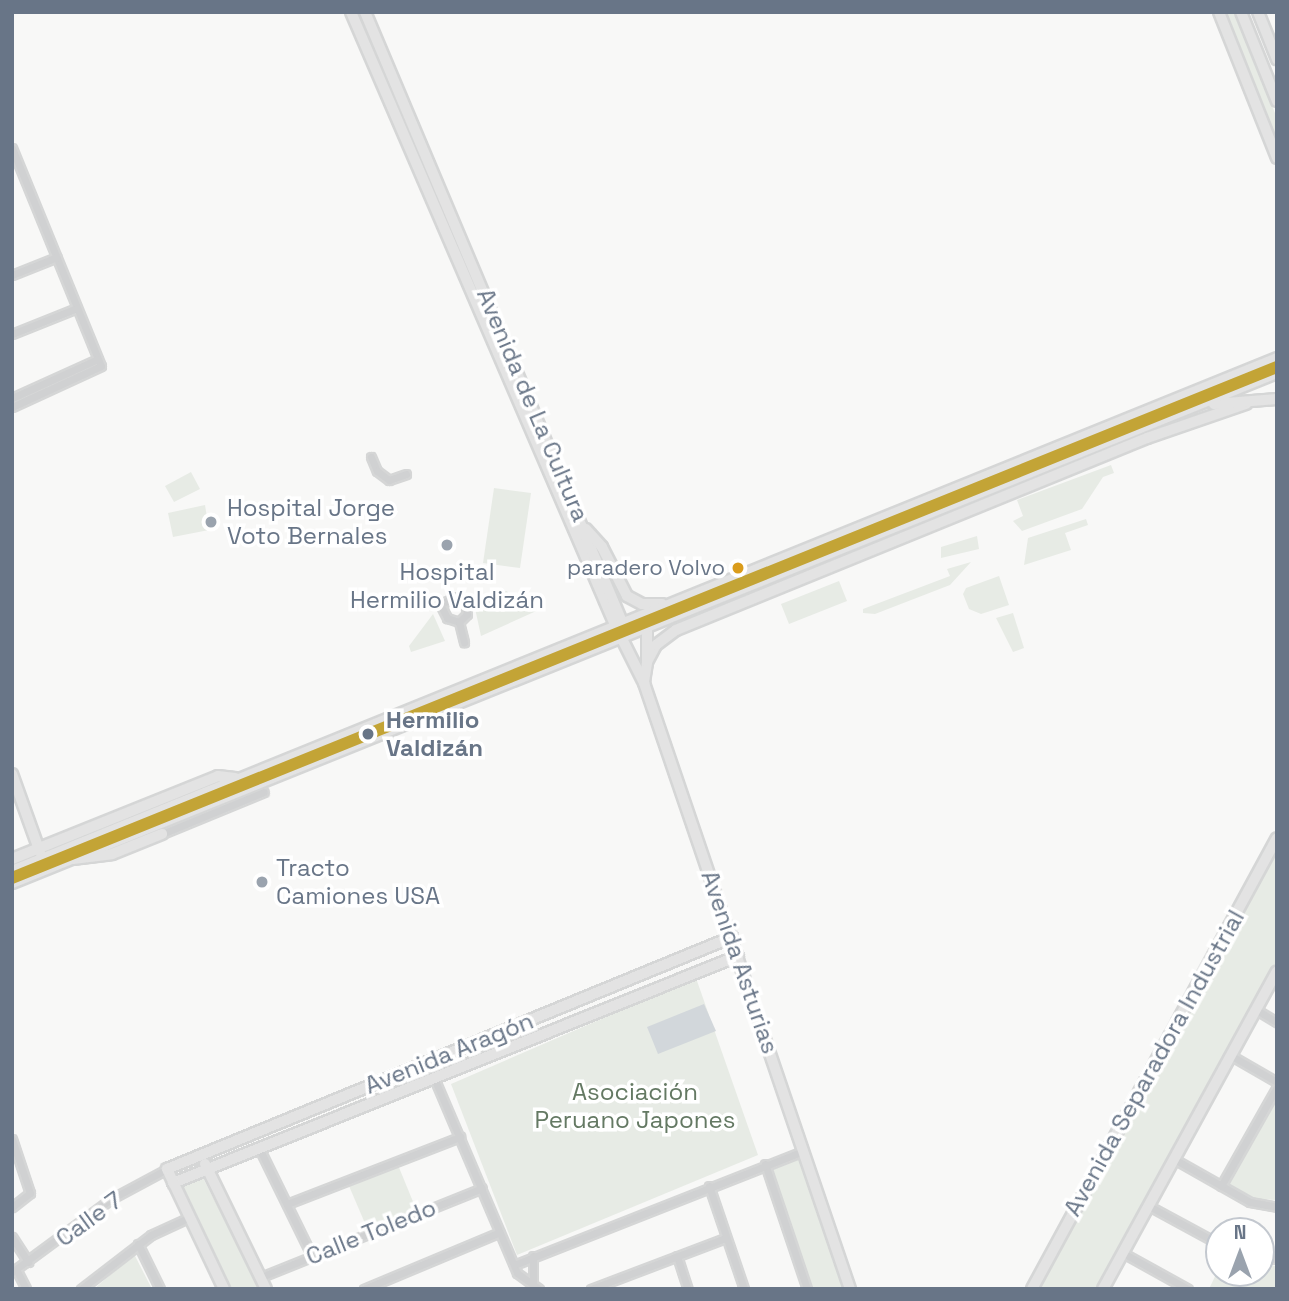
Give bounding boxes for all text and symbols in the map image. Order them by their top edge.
street label: Avenida de La Cultura [471,284,595,526]
place label: Hospital Jorge Voto Bernales [227,494,395,550]
marker: Hospital Jorge Voto Bernales [201,512,221,532]
marker: Hospital Hermilio Valdizán [437,535,457,555]
place label: paradero Volvo [567,555,725,581]
place label: Hospital Hermilio Valdizán [350,558,544,614]
marker: paradero Volvo [731,561,745,575]
place label: Hermilio Valdizán [386,706,483,762]
marker: Hermilio Valdizán [356,722,380,746]
place label: Tracto Camiones USA [276,854,440,910]
street label: Avenida Asturias [695,867,785,1057]
marker: Tracto Camiones USA [254,874,270,890]
street label: Avenida Separadora Industrial [1058,905,1250,1221]
street label: Avenida Aragón [360,1006,538,1100]
park label: Asociación Peruano Japones [535,1078,735,1134]
street label: Calle 7 [50,1185,128,1253]
street label: Calle Toledo [302,1193,440,1271]
north arrow [1205,1217,1275,1287]
text: N [1234,1220,1246,1245]

